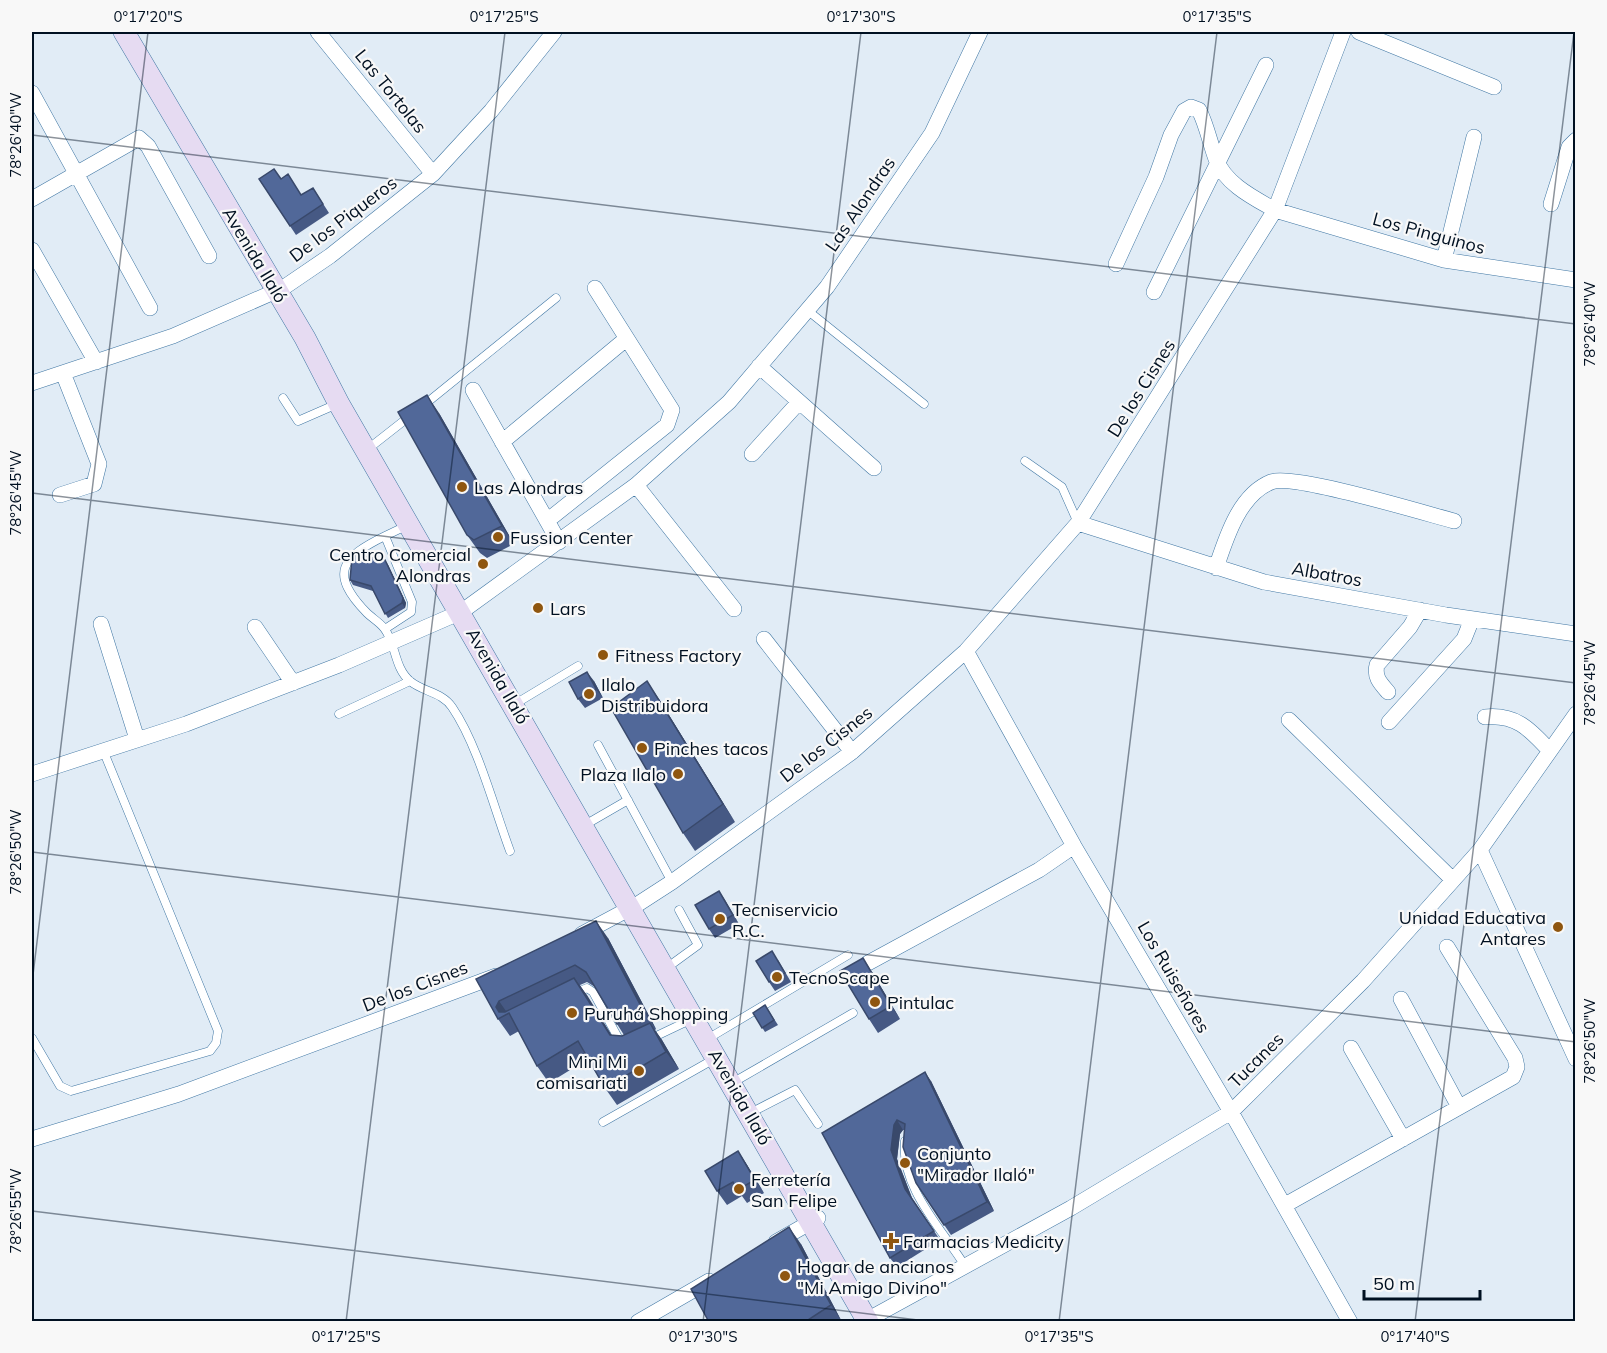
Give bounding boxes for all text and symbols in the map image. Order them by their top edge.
text: 0°17'20"S [113,7,183,26]
text: 0°17'25"S [469,7,539,26]
text: 0°17'30"S [826,7,896,26]
text: 0°17'35"S [1182,7,1252,26]
street label: Las Tortolas [350,44,432,138]
text: 78°26'40"W [6,92,25,178]
street label: Las Alondras [820,152,900,256]
street label: De los Piqueros [285,171,401,267]
street label: Avenida Ilaló [217,203,293,307]
street label: Los Pinguinos [1370,207,1488,259]
text: 78°26'40"W [1580,281,1599,367]
street label: De los Cisnes [1102,335,1180,441]
text: 78°26'45"W [6,450,25,536]
place label: Las Alondras [474,476,584,499]
marker: Las Alondras [455,480,469,494]
place label: Fussion Center [510,526,633,549]
marker: Fussion Center [491,530,505,544]
place label: Centro Comercial Alondras [329,543,471,587]
marker: Centro Comercial Alondras [476,557,490,571]
street label: Albatros [1290,557,1364,592]
place label: Lars [550,597,586,620]
marker: Lars [531,601,545,615]
street label: Avenida Ilaló [461,624,535,728]
text: 78°26'45"W [1580,640,1599,726]
place label: Fitness Factory [615,644,742,667]
marker: Fitness Factory [596,648,610,662]
place label: Ilalo Distribuidora [601,673,708,717]
marker: Ilalo Distribuidora [582,687,596,701]
street label: De los Cisnes [775,701,877,787]
place label: Pinches tacos [654,737,769,760]
marker: Pinches tacos [635,741,649,755]
place label: Plaza Ilalo [580,763,666,786]
marker: Plaza Ilalo [671,767,685,781]
text: 78°26'50"W [6,809,25,895]
place label: Tecniservicio R.C. [732,898,838,942]
place label: Unidad Educativa Antares [1399,906,1546,950]
marker: Tecniservicio R.C. [713,912,727,926]
street label: Los Ruiseñores [1133,917,1215,1037]
marker: Unidad Educativa Antares [1551,920,1565,934]
street label: De los Cisnes [359,955,471,1017]
place label: TecnoScape [789,966,889,989]
marker: TecnoScape [770,970,784,984]
place label: Pintulac [887,991,954,1014]
marker: Pintulac [868,995,882,1009]
text: 78°26'50"W [1580,998,1599,1084]
place label: Puruhá Shopping [584,1002,728,1025]
marker: Puruhá Shopping [565,1006,579,1020]
street label: Tucanes [1224,1027,1289,1092]
street label: Avenida Ilaló [703,1045,777,1149]
place label: Mini Mi comisariati [536,1050,627,1094]
marker: Mini Mi comisariati [632,1064,646,1078]
place label: Conjunto "Mirador Ilaló" [917,1142,1035,1186]
marker: Conjunto "Mirador Ilaló" [898,1156,912,1170]
text: 78°26'55"W [6,1168,25,1254]
place label: Ferretería San Felipe [751,1168,837,1212]
marker: Ferretería San Felipe [732,1182,746,1196]
place label: Farmacias Medicity [903,1230,1064,1253]
marker: Farmacias Medicity [884,1234,898,1248]
place label: Hogar de ancianos "Mi Amigo Divino" [797,1255,954,1299]
scale bar [1364,1263,1480,1301]
marker: Hogar de ancianos "Mi Amigo Divino" [778,1269,792,1283]
text: 50 m [1373,1272,1415,1295]
text: 0°17'25"S [311,1327,381,1346]
text: 0°17'30"S [668,1327,738,1346]
text: 0°17'35"S [1024,1327,1094,1346]
text: 0°17'40"S [1380,1327,1450,1346]

